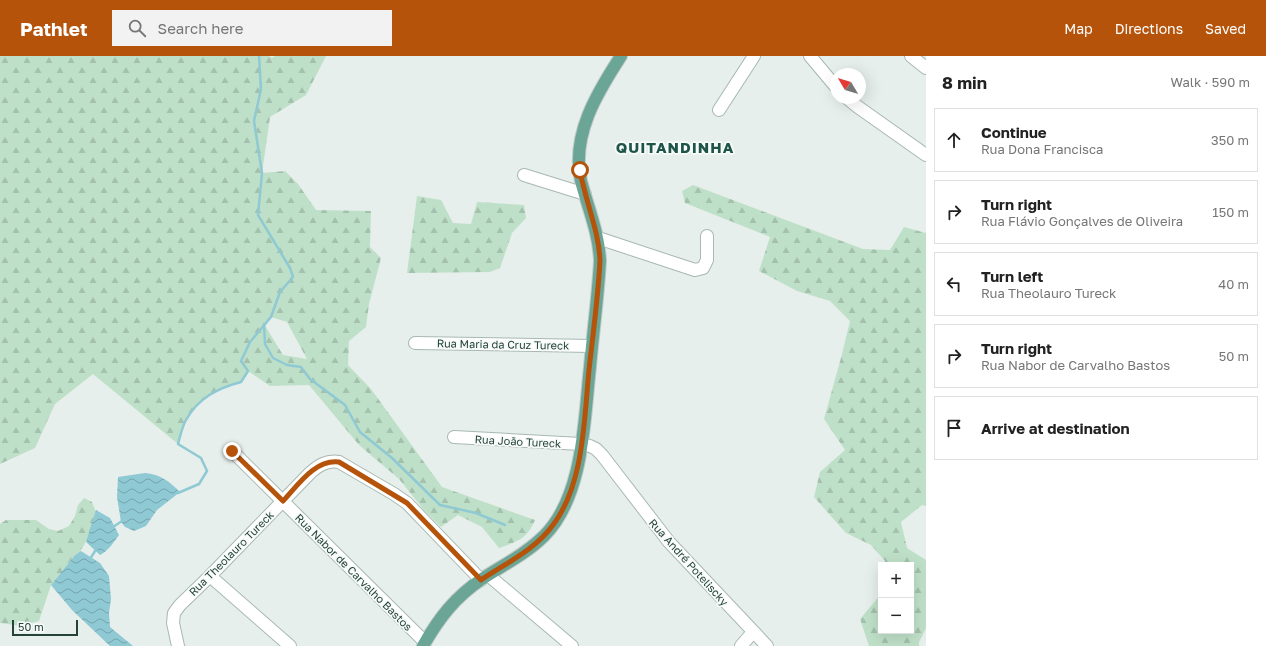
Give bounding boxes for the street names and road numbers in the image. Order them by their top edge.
street label: Rua Maria da Cruz Tureck [437,336,569,352]
street label: Rua João Tureck [475,432,561,450]
street label: Rua Theolauro Tureck [186,508,276,598]
street label: Rua Nabor de Carvalho Bastos [293,511,415,633]
street label: Rua André Poteliscky [647,516,731,608]

